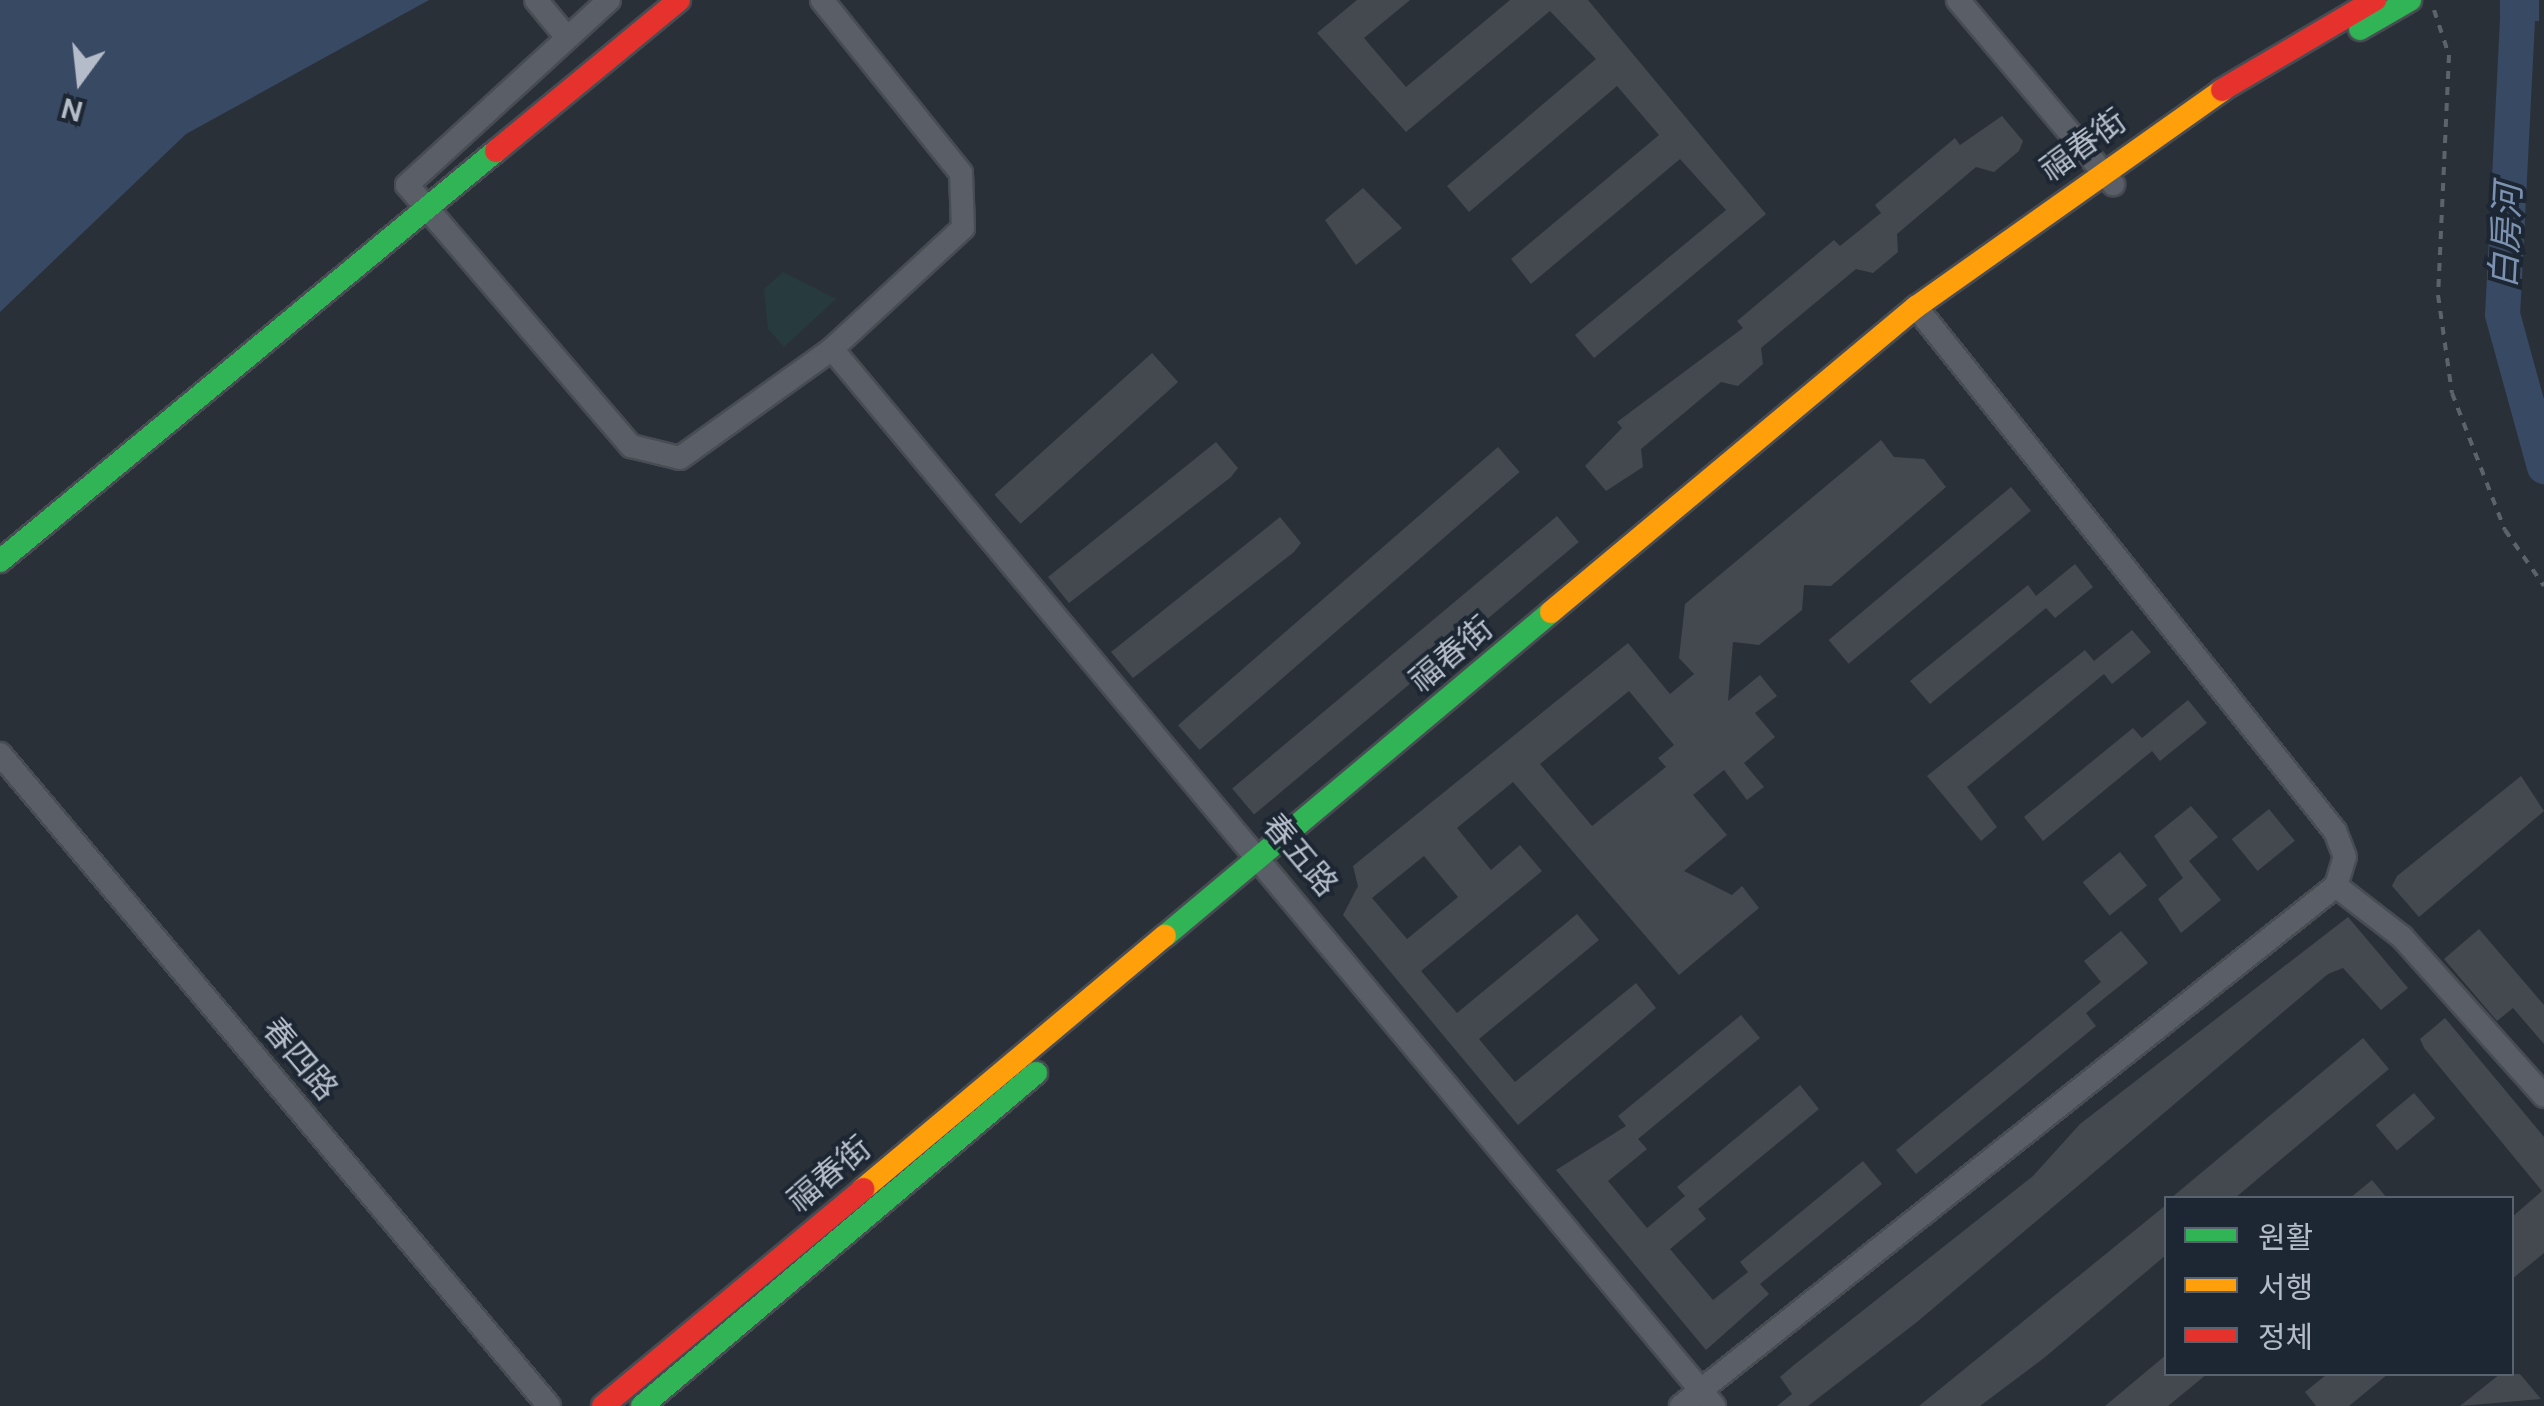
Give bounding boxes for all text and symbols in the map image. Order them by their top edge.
north arrow [30,30,130,130]
text: N [57,89,87,130]
street label: 福春街 [2033,101,2133,189]
water label: 白房河 [2482,182,2530,290]
street label: 福春街 [1402,608,1500,700]
street label: 春五路 [1254,806,1346,904]
street label: 春四路 [254,1010,346,1108]
street label: 福春街 [780,1128,878,1220]
legend [2164,1196,2514,1376]
text: 원활 [2258,1218,2313,1257]
text: 서행 [2258,1268,2313,1307]
text: 정체 [2258,1318,2313,1357]

